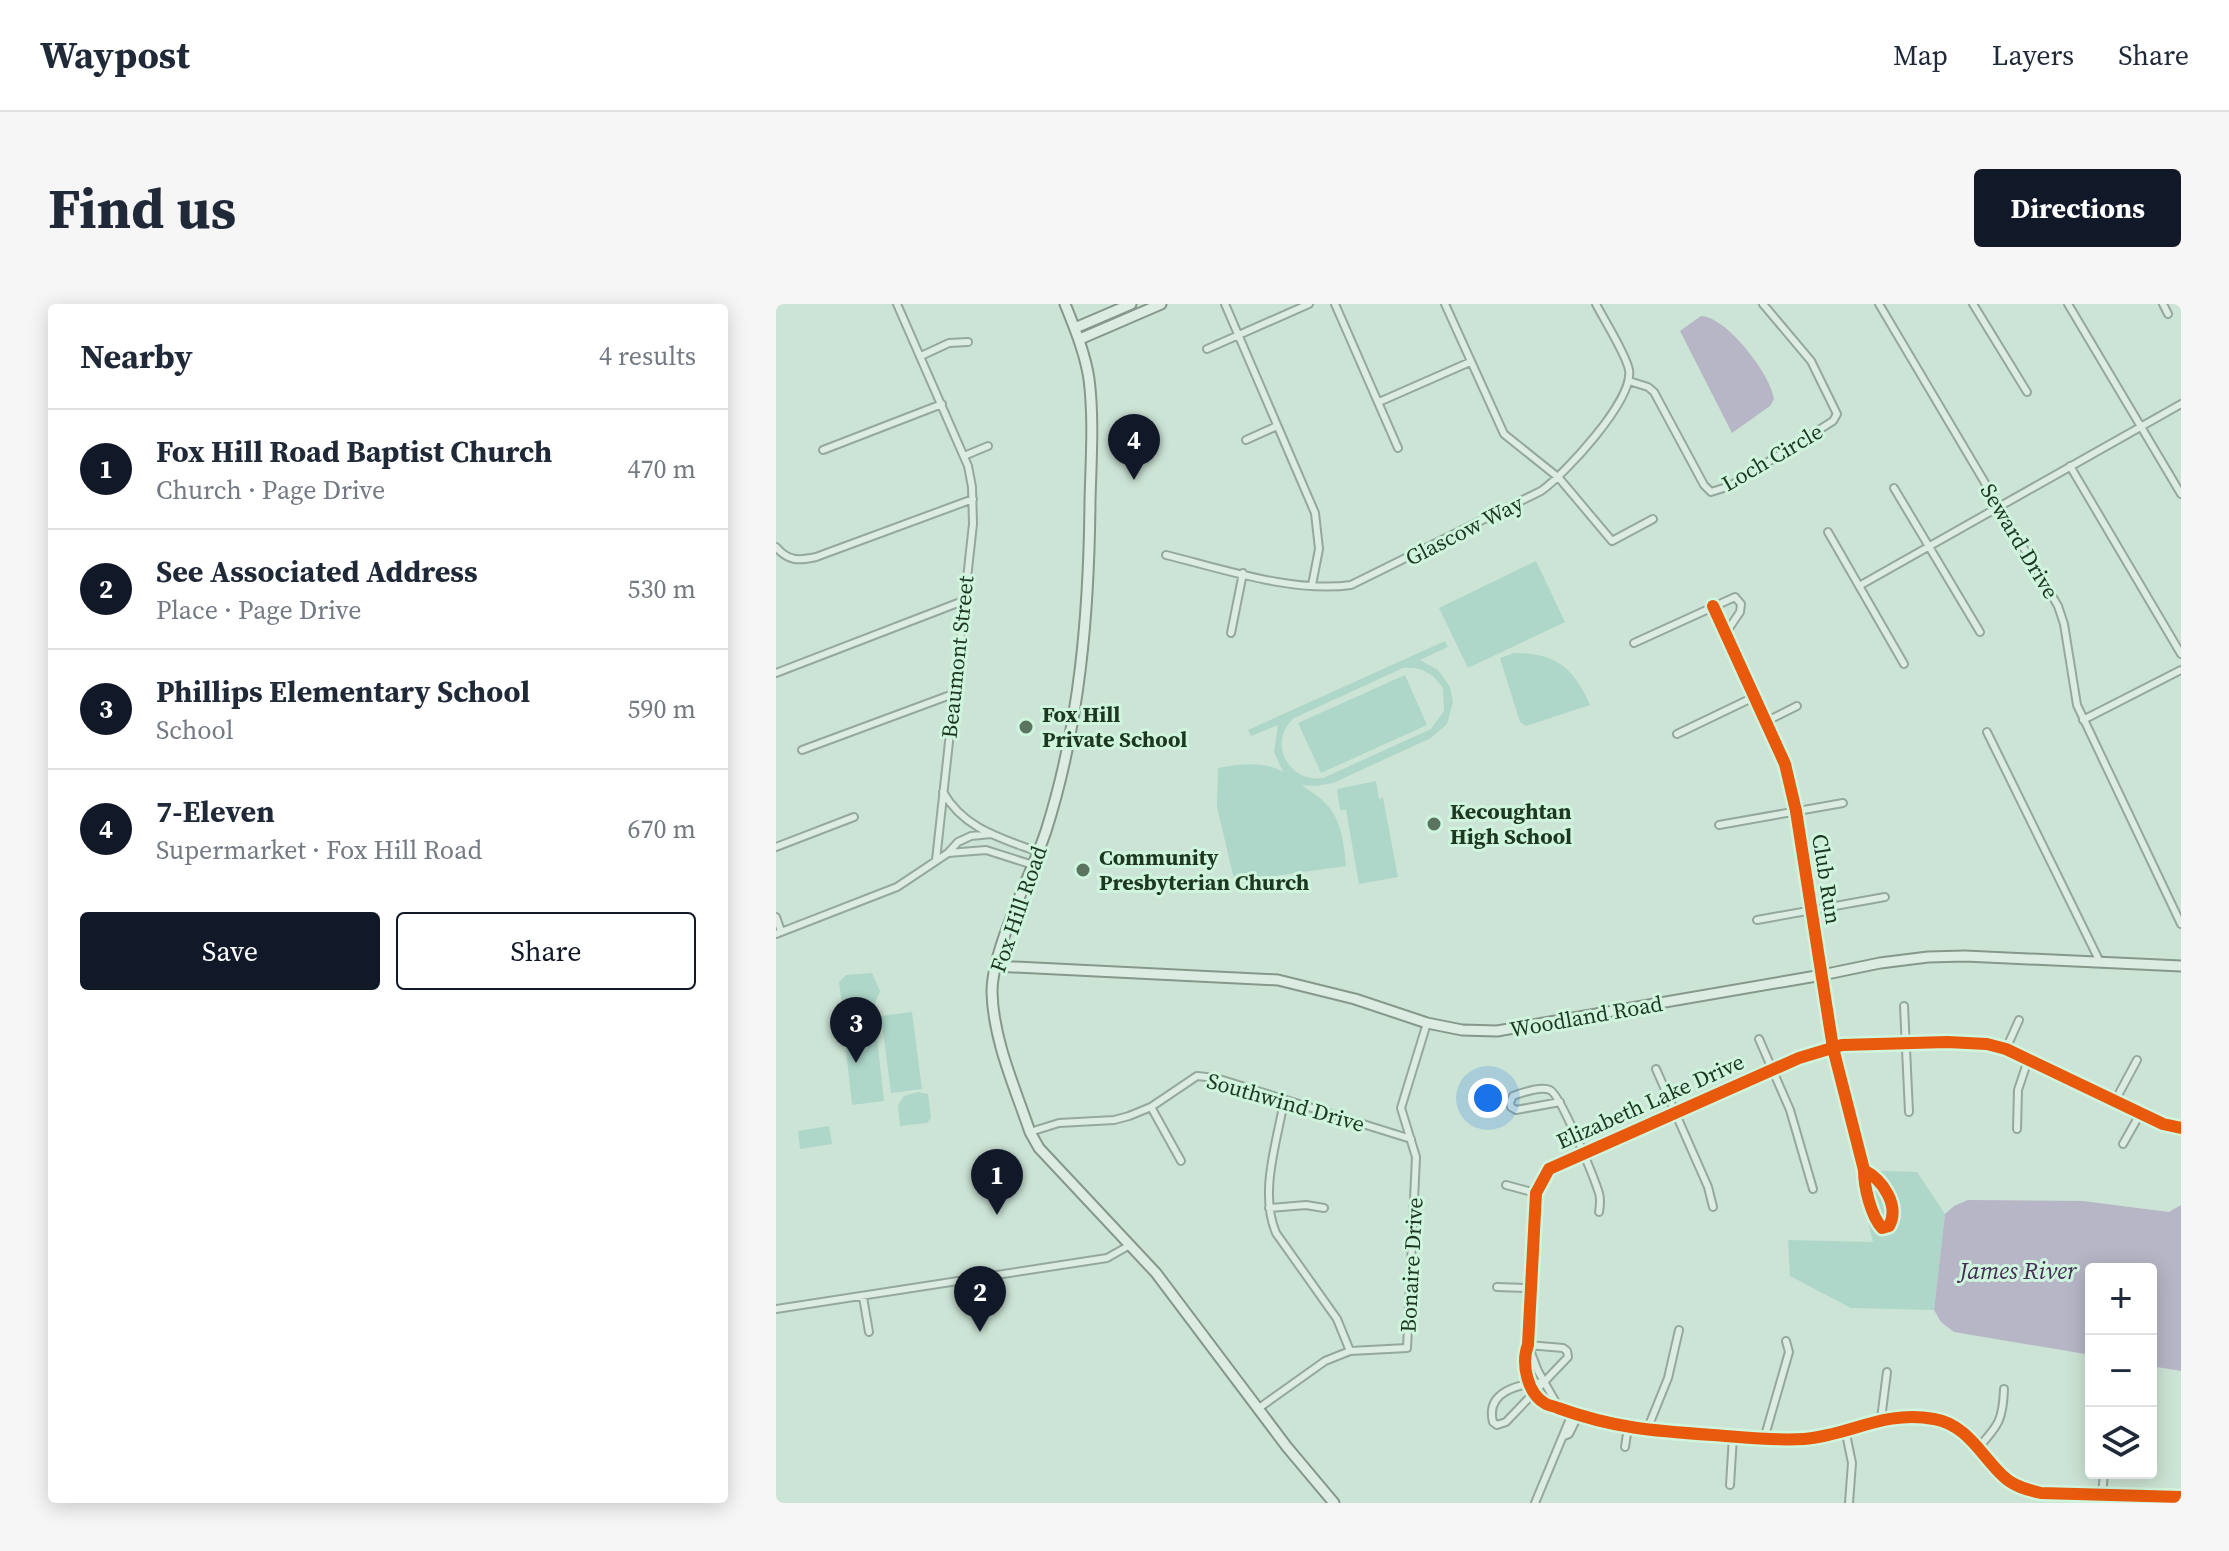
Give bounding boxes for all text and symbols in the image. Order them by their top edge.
text: Waypost [40,29,190,81]
text: Map [1893,36,1948,74]
text: Layers [1992,36,2074,74]
text: Share [2118,36,2189,74]
button: Directions [1974,169,2181,247]
text: Find us [48,170,236,247]
text: Nearby [80,333,193,379]
text: 4 results [599,338,696,374]
pin: 4 [1108,414,1160,480]
street label: Loch Circle [1716,416,1828,498]
text: Fox Hill Road Baptist Church [156,431,552,472]
text: 1 [99,451,113,487]
text: 470 m [628,451,696,487]
text: Church · Page Drive [156,472,385,508]
street label: Seward Drive [1974,478,2066,604]
street label: Glascow Way [1400,487,1529,572]
text: See Associated Address [156,551,478,592]
text: 2 [99,571,113,607]
text: 530 m [628,571,696,607]
street label: Beaumont Street [934,573,981,740]
text: Place · Page Drive [156,592,361,628]
text: Phillips Elementary School [156,671,530,712]
text: 3 [99,691,113,727]
text: 590 m [628,691,696,727]
place label: Fox Hill Private School [1042,699,1187,754]
text: School [156,712,233,748]
marker: Fox Hill Private School [1017,718,1035,736]
text: 7-Eleven [156,791,275,832]
place label: Kecoughtan High School [1450,796,1572,851]
text: 4 [99,811,113,847]
text: 670 m [628,811,696,847]
marker: Kecoughtan High School [1425,815,1443,833]
text: Supermarket · Fox Hill Road [156,832,482,868]
street label: Club Run [1805,832,1849,926]
street label: Fox Hill Road [982,841,1054,976]
place label: Community Presbyterian Church [1099,842,1310,897]
marker: Community Presbyterian Church [1074,861,1092,879]
button: Save [80,912,380,990]
button: Share [396,912,696,990]
street label: Woodland Road [1507,988,1665,1044]
pin: 3 [830,997,882,1063]
street label: Elizabeth Lake Drive [1551,1046,1749,1156]
street label: Southwind Drive [1204,1065,1368,1139]
your location [1468,1078,1508,1118]
pin: 1 [971,1149,1023,1215]
street label: Bonaire Drive [1392,1197,1430,1333]
water label: James River [1956,1254,2078,1287]
map controls [2085,1263,2157,1479]
button: + [2085,1263,2157,1335]
pin: 2 [954,1266,1006,1332]
button: − [2085,1335,2157,1407]
button: layers [2085,1407,2157,1479]

